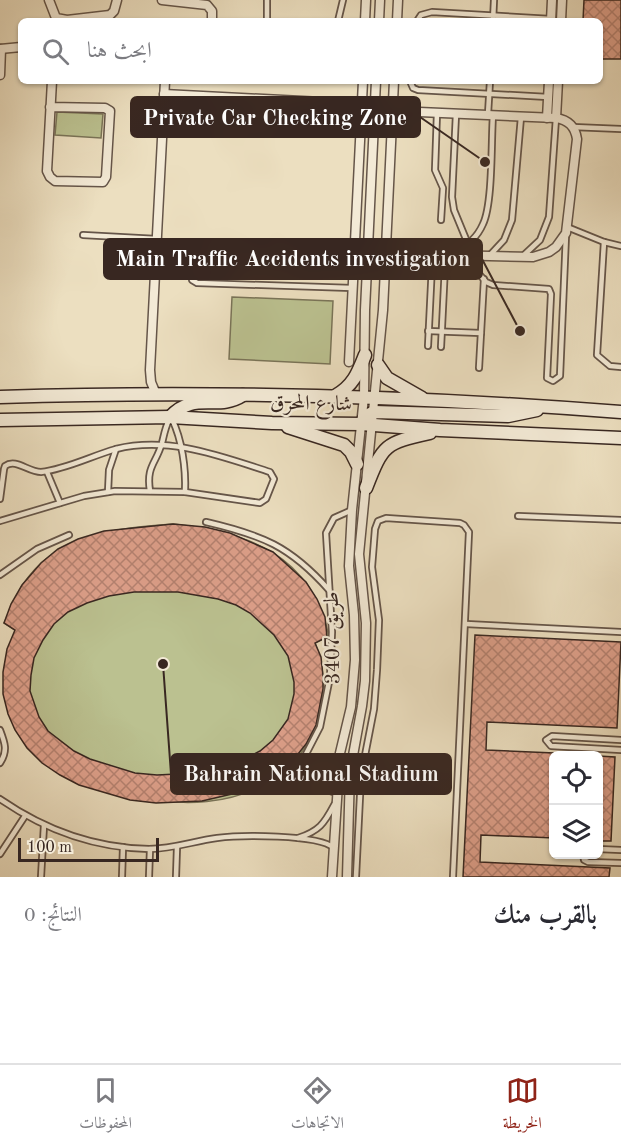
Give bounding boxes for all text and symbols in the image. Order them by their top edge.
search box [18,18,603,84]
icon: search [39,35,72,68]
text: ابحث هنا [87,40,152,62]
callout: Private Car Checking Zone [131,97,420,137]
text: Private Car Checking Zone [143,108,407,130]
callout: Main Traffic Accidents investigation [104,239,482,279]
text: Main Traffic Accidents investigation [116,249,470,271]
street label: شارع المحرق [270,393,352,421]
street label: طريق 3407 [322,591,345,685]
map controls [549,751,603,859]
button: locate [549,751,603,805]
callout: Bahrain National Stadium [171,754,451,794]
text: Bahrain National Stadium [183,764,439,786]
button: layers [549,805,603,859]
scale bar [18,835,159,862]
text: 100 m [27,840,72,856]
text: بالقرب منك [494,903,597,929]
text: النتائج: 0 [24,906,82,926]
tab: المحفوظات [79,1074,132,1138]
tab: الاتجاهات [291,1074,344,1138]
tab: الخريطة [503,1074,542,1138]

